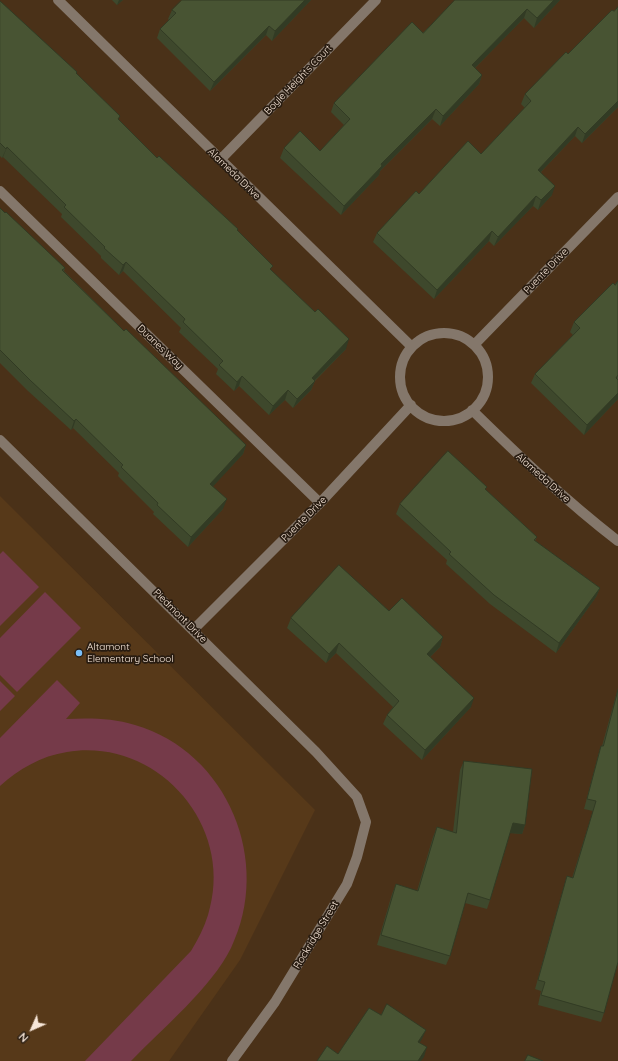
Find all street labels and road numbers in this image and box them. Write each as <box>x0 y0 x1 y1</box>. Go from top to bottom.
street label: Boyle Heights Court <box>262 43 334 117</box>
street label: Alameda Drive <box>205 146 263 202</box>
street label: Puente Drive <box>521 246 571 296</box>
street label: Duanes Way <box>135 322 185 372</box>
street label: Alameda Drive <box>514 451 572 505</box>
street label: Puente Drive <box>279 494 329 544</box>
street label: Piedmont Drive <box>151 587 209 645</box>
street label: Rockridge Street <box>291 899 341 971</box>

